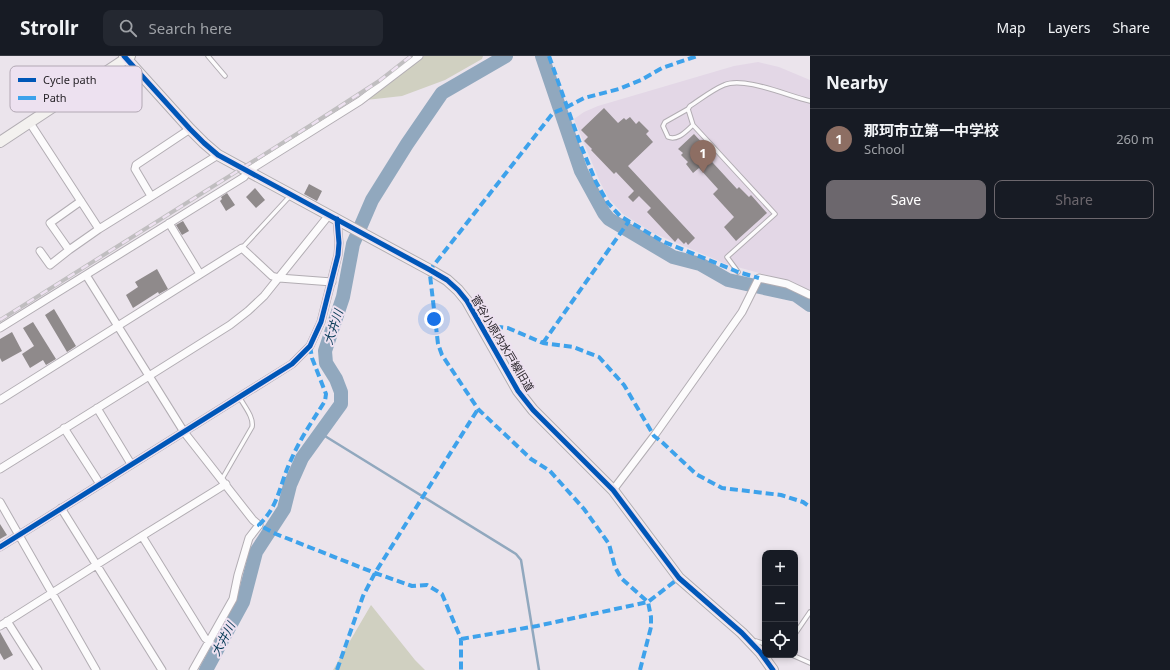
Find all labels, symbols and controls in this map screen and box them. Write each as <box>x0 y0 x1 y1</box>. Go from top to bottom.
search box <box>103 10 383 46</box>
text: Strollr <box>20 15 79 41</box>
icon: search <box>117 17 139 39</box>
text: Search here <box>149 18 232 38</box>
text: Map <box>997 18 1026 37</box>
text: Layers <box>1048 18 1090 37</box>
text: Share <box>1112 18 1150 37</box>
legend <box>10 66 142 112</box>
text: Nearby <box>826 71 888 94</box>
text: Cycle path <box>43 72 96 87</box>
text: Path <box>43 90 67 105</box>
text: 那珂市立第一中学校 <box>864 120 999 140</box>
text: 1 <box>835 130 843 148</box>
text: 260 m <box>1116 130 1154 148</box>
pin: 1 <box>690 140 716 173</box>
text: School <box>864 140 905 158</box>
button: Save <box>826 180 986 219</box>
button: Share <box>994 180 1154 219</box>
street label: 菅谷小原内水戸線旧道 <box>468 292 538 394</box>
water label: 大井川 <box>319 305 347 347</box>
your location <box>424 309 444 329</box>
map controls <box>762 550 798 658</box>
button: + <box>762 550 798 586</box>
button: − <box>762 586 798 622</box>
water label: 大井川 <box>207 617 240 659</box>
button: locate <box>762 622 798 658</box>

